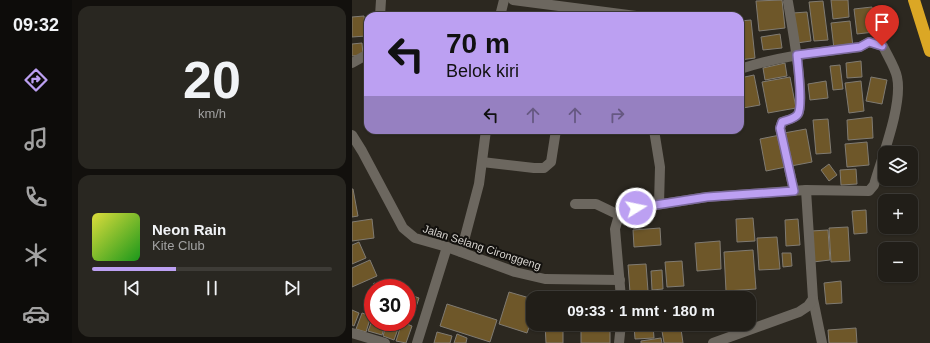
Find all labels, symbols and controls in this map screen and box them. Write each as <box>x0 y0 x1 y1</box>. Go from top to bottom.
pin <box>865 5 899 46</box>
icon: arrive <box>871 11 893 33</box>
text: 09:32 <box>13 15 59 35</box>
icon: left <box>380 28 432 80</box>
text: 70 m <box>446 28 510 59</box>
text: 20 <box>183 51 241 109</box>
text: Belok kiri <box>446 61 519 81</box>
icon: directions <box>22 66 50 94</box>
icon: left <box>480 104 502 126</box>
icon: ahead <box>522 104 544 126</box>
icon: ahead <box>564 104 586 126</box>
icon: right <box>606 104 628 126</box>
text: km/h <box>198 106 226 121</box>
icon: music <box>22 125 50 153</box>
map controls <box>878 146 918 282</box>
button: layers <box>878 146 918 186</box>
icon: phone <box>22 183 50 211</box>
position arrow <box>615 187 657 229</box>
button: + <box>878 194 918 234</box>
text: Neon Rain <box>152 221 226 238</box>
street label: Jalan Selang Cironggeng <box>421 222 543 272</box>
text: Kite Club <box>152 238 205 253</box>
icon: climate <box>22 241 50 269</box>
button: − <box>878 242 918 282</box>
icon: previous <box>121 277 143 299</box>
icon: pause <box>201 277 223 299</box>
icon: next <box>281 277 303 299</box>
speed limit sign: 30 <box>364 279 416 331</box>
icon: car <box>22 300 50 328</box>
text: 09:33 · 1 mnt · 180 m <box>567 302 715 319</box>

